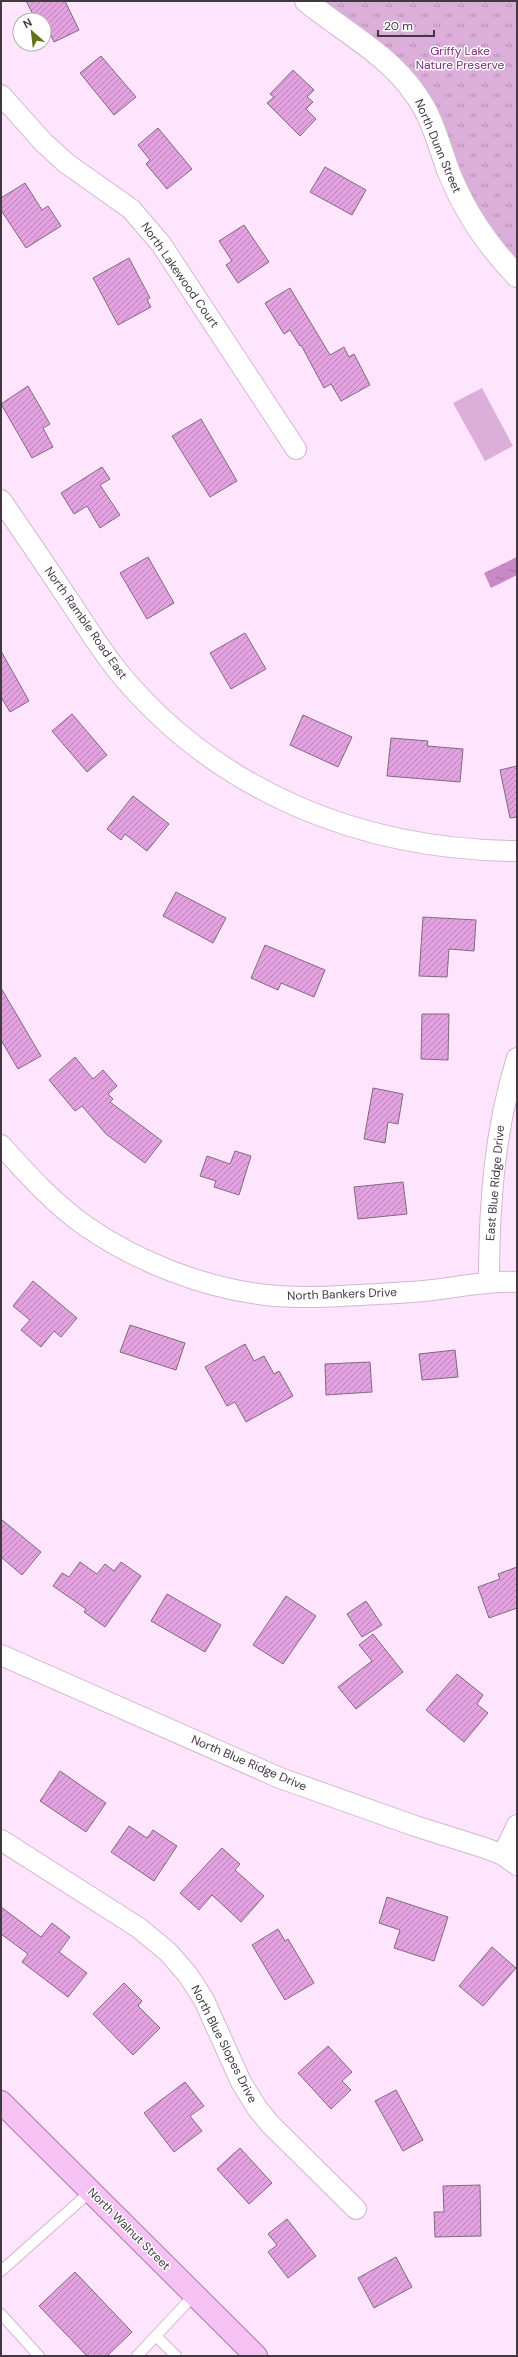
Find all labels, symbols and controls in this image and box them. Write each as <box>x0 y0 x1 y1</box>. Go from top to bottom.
north arrow <box>12 12 52 52</box>
scale bar <box>378 12 434 38</box>
text: N <box>20 15 34 31</box>
text: 20 m <box>384 18 413 34</box>
park label: Griffy Lake Nature Preserve <box>416 43 504 73</box>
street label: North Dunn Street <box>411 96 465 196</box>
street label: North Lakewood Court <box>138 219 223 331</box>
street label: North Ramble Road East <box>41 564 131 683</box>
street label: East Blue Ridge Drive <box>482 1124 508 1242</box>
street label: North Bankers Drive <box>287 1284 397 1304</box>
street label: North Blue Ridge Drive <box>189 1731 309 1795</box>
street label: North Blue Slopes Drive <box>187 1982 261 2106</box>
street label: North Walnut Street <box>84 2184 174 2274</box>

